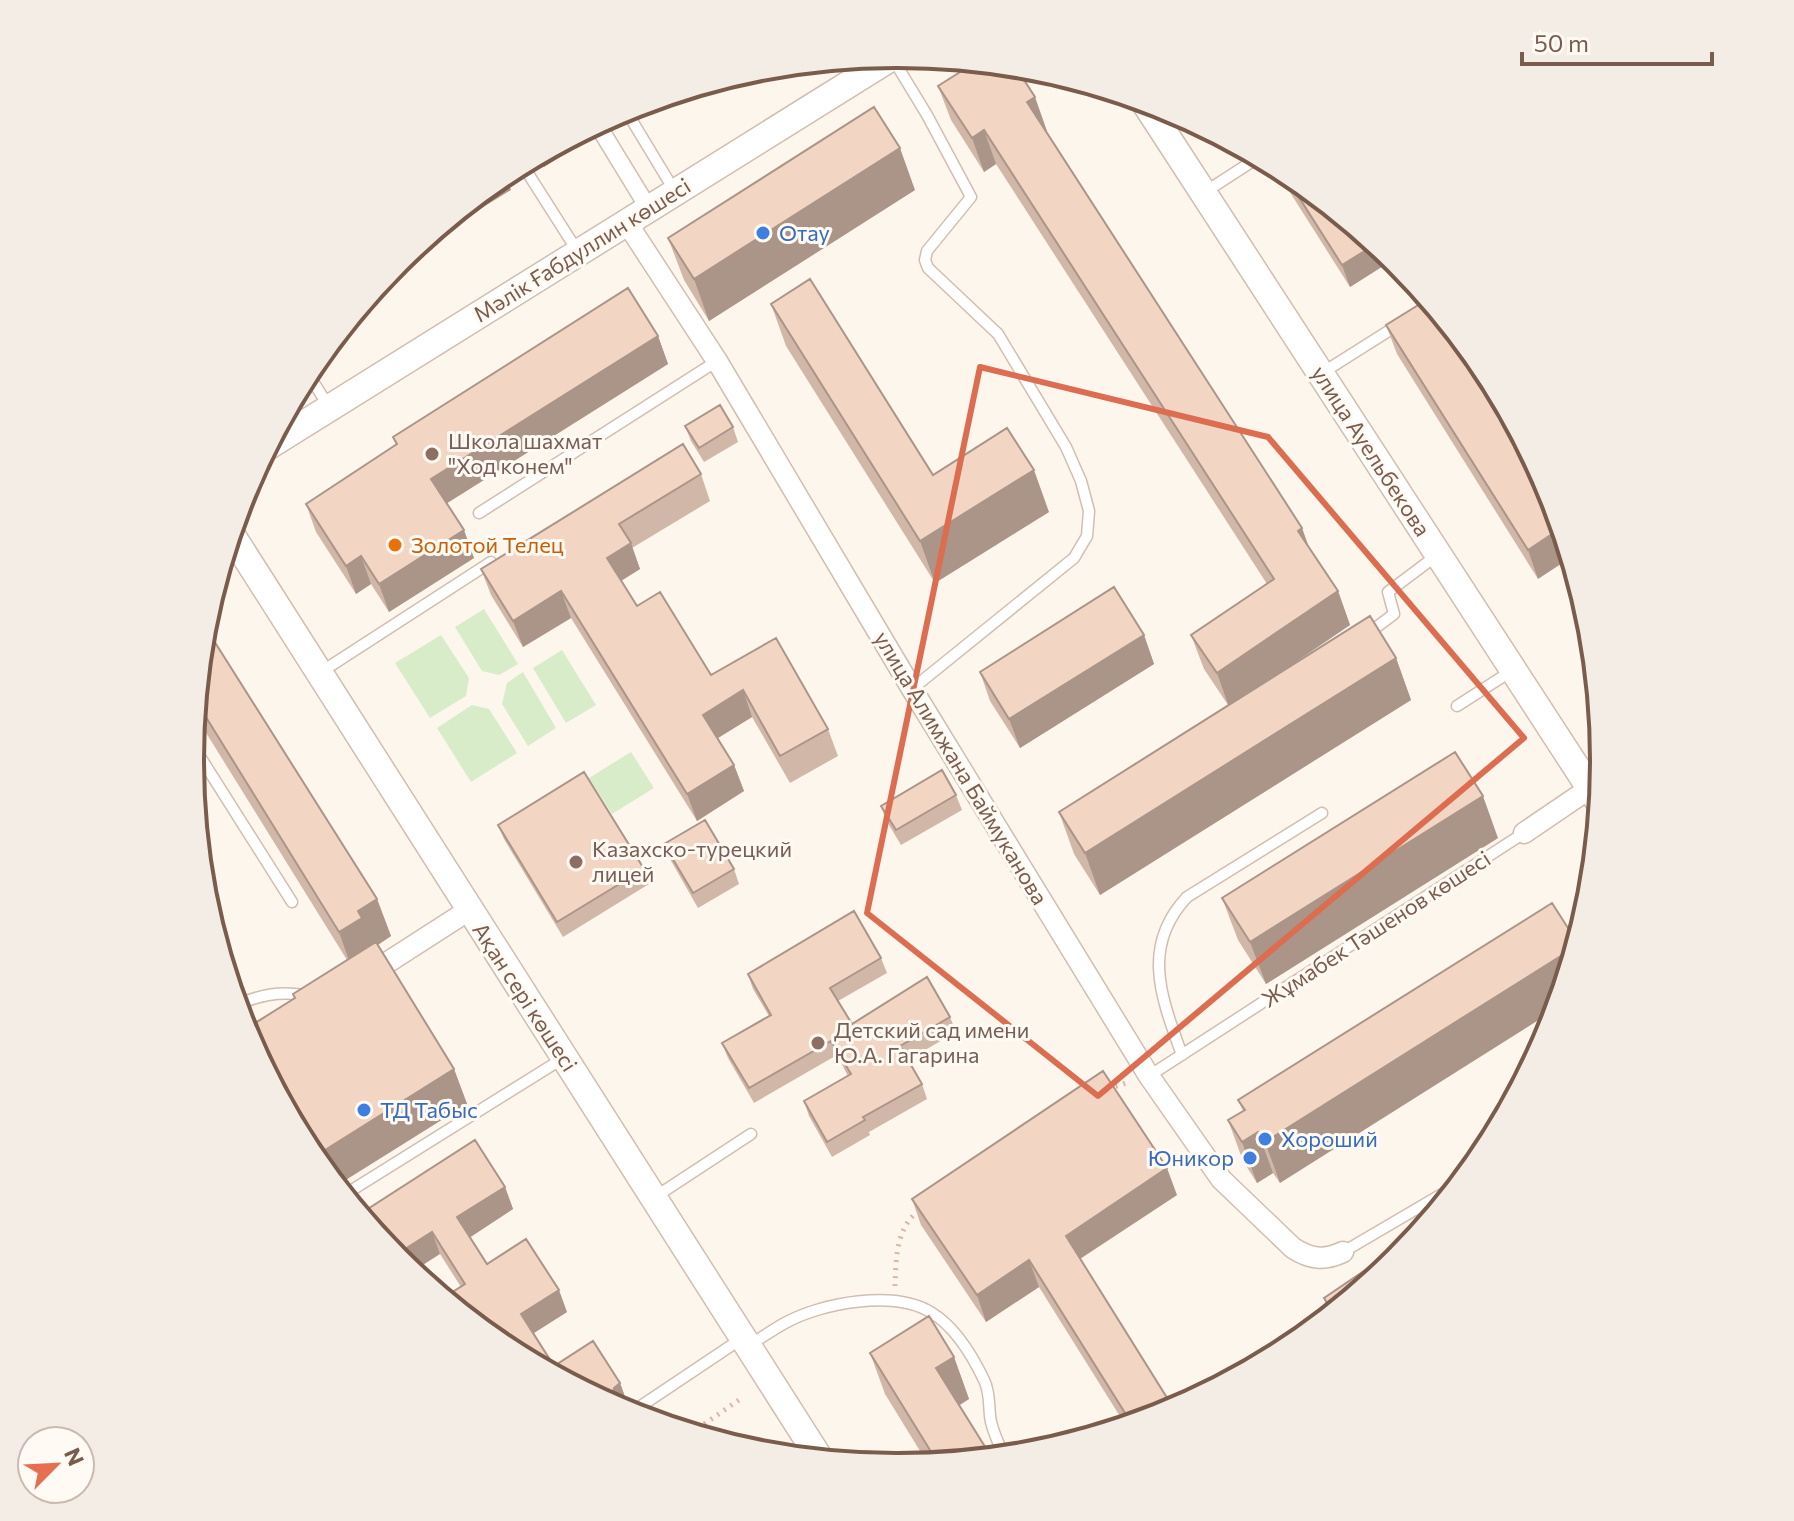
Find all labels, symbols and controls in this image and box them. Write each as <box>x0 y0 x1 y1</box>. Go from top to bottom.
scale bar <box>1522 16 1712 66</box>
text: 50 m <box>1534 28 1589 57</box>
street label: Мәлік Ғабдуллин көшесі <box>468 172 695 328</box>
place label: Отау <box>779 219 830 246</box>
marker: Отау <box>754 224 772 242</box>
street label: улица Ауельбекова <box>1306 360 1437 541</box>
place label: Школа шахмат "Ход конем" <box>448 427 602 479</box>
marker: Школа шахмат "Ход конем" <box>423 445 441 463</box>
place label: Золотой Телец <box>411 531 564 558</box>
marker: Золотой Телец <box>386 536 404 554</box>
street label: улица Алимжана Баймуканова <box>869 626 1054 909</box>
place label: Казахско-турецкий лицей <box>592 835 792 887</box>
street label: Жұмабек Тәшенов көшесі <box>1256 844 1495 1013</box>
marker: Казахско-турецкий лицей <box>567 853 585 871</box>
street label: Ақан сері көшесі <box>467 917 584 1076</box>
place label: Детский сад имени Ю.А. Гагарина <box>834 1016 1030 1068</box>
marker: Детский сад имени Ю.А. Гагарина <box>809 1034 827 1052</box>
place label: ТД Табыс <box>380 1096 478 1123</box>
marker: ТД Табыс <box>355 1101 373 1119</box>
place label: Хороший <box>1281 1125 1378 1152</box>
marker: Хороший <box>1256 1130 1274 1148</box>
place label: Юникор <box>1148 1144 1234 1171</box>
marker: Юникор <box>1241 1149 1259 1167</box>
north arrow <box>16 1425 96 1505</box>
text: N <box>59 1444 90 1470</box>

